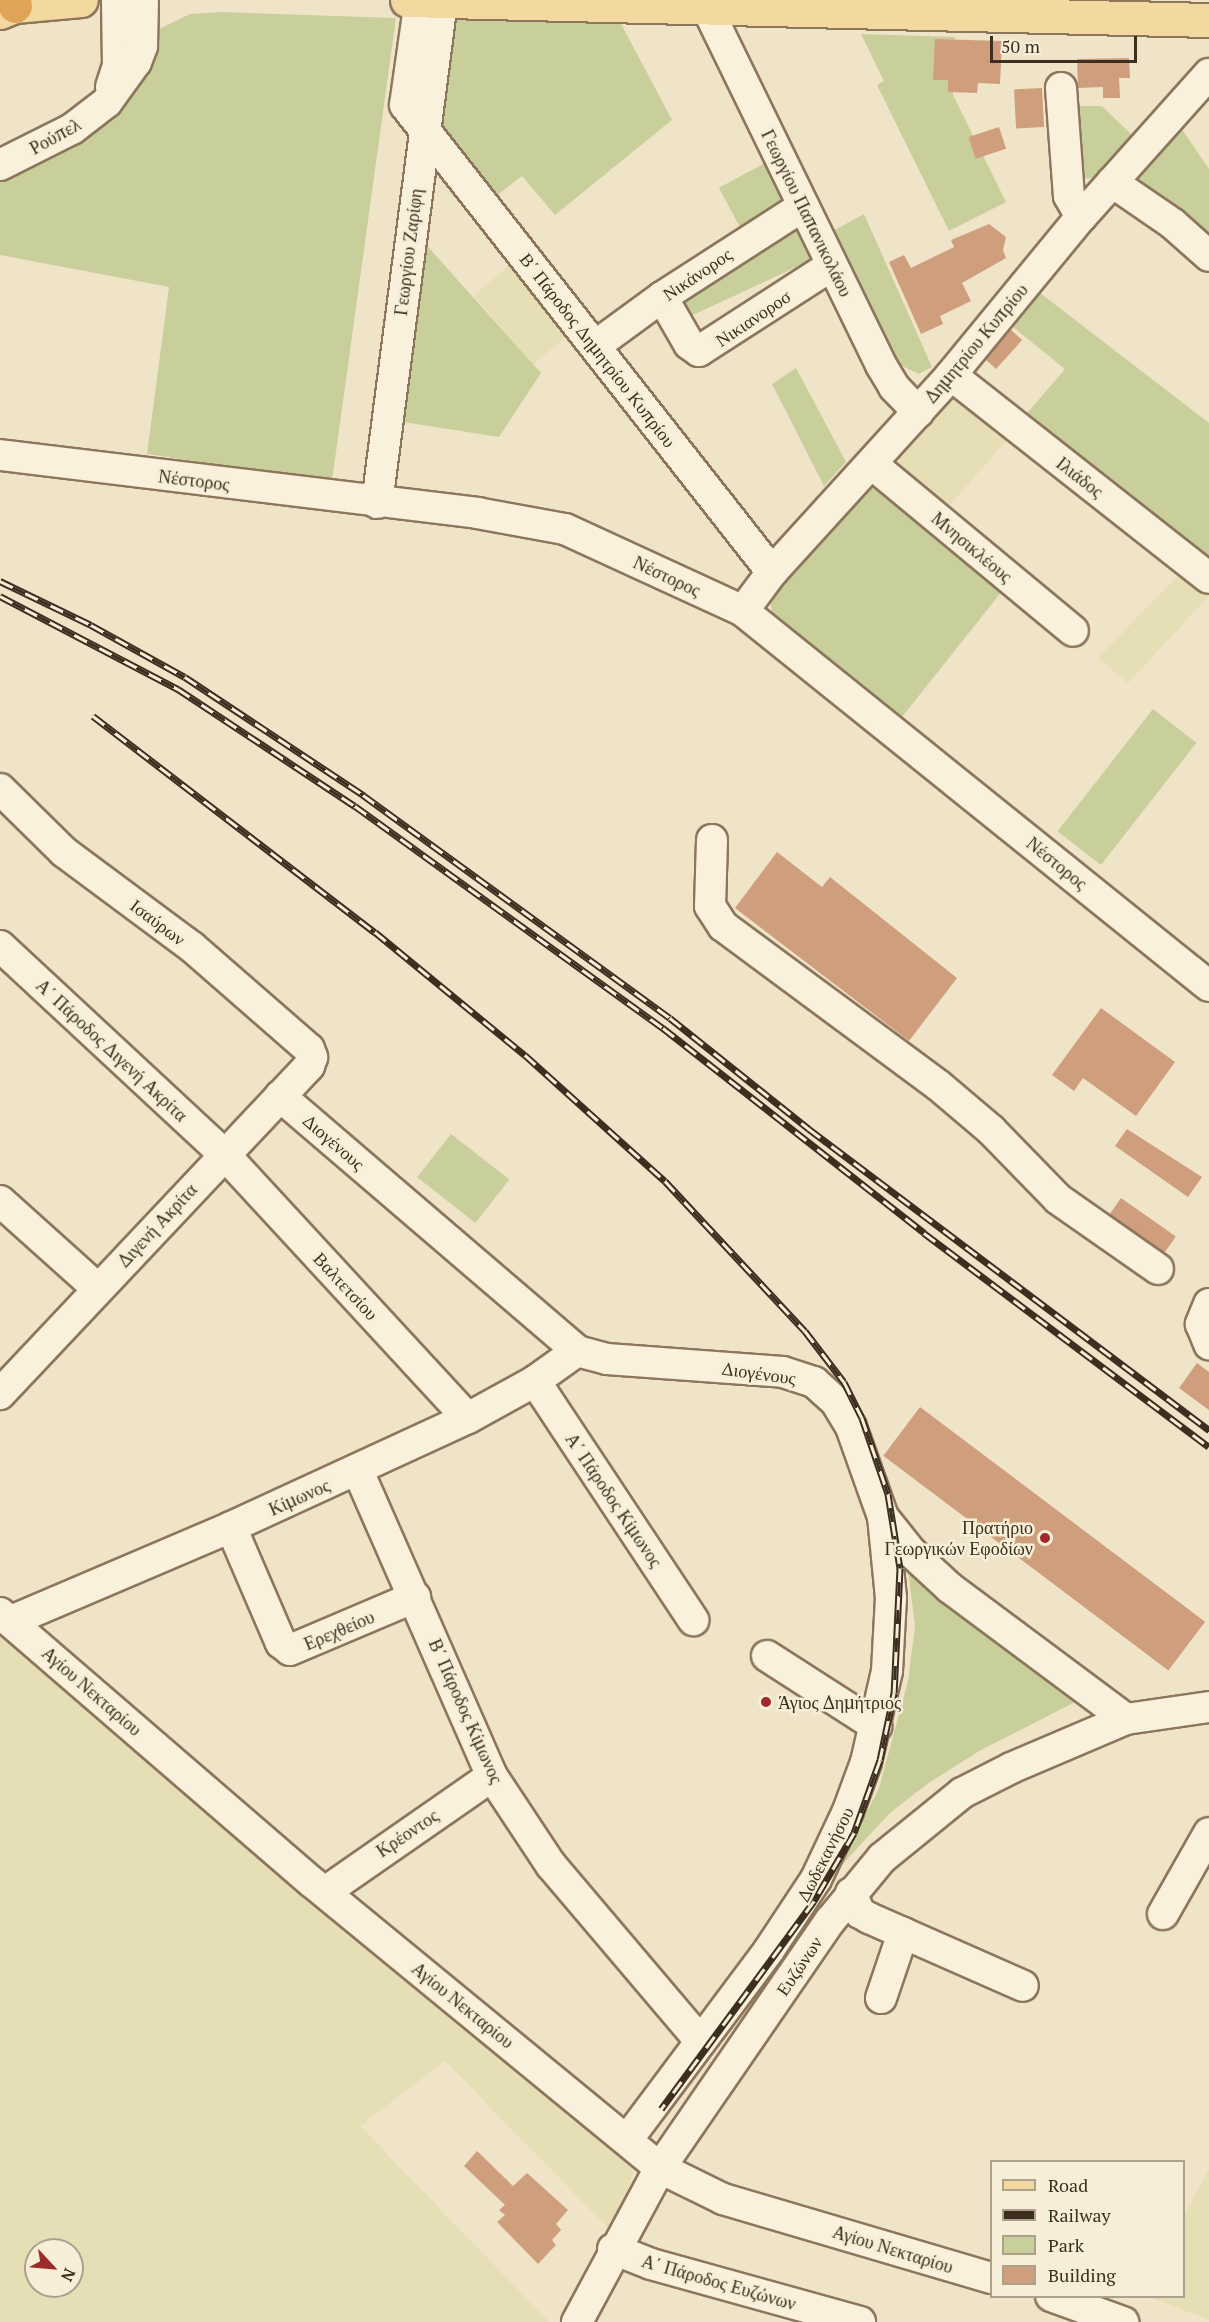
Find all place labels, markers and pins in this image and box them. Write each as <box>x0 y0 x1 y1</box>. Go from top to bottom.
place label: Πρατήριο Γεωργικών Εφοδίων <box>884 1517 1033 1559</box>
marker: Πρατήριο Γεωργικών Εφοδίων <box>1038 1531 1052 1545</box>
place label: Άγιος Δημήτριος <box>778 1691 901 1713</box>
marker: Άγιος Δημήτριος <box>759 1695 773 1709</box>

